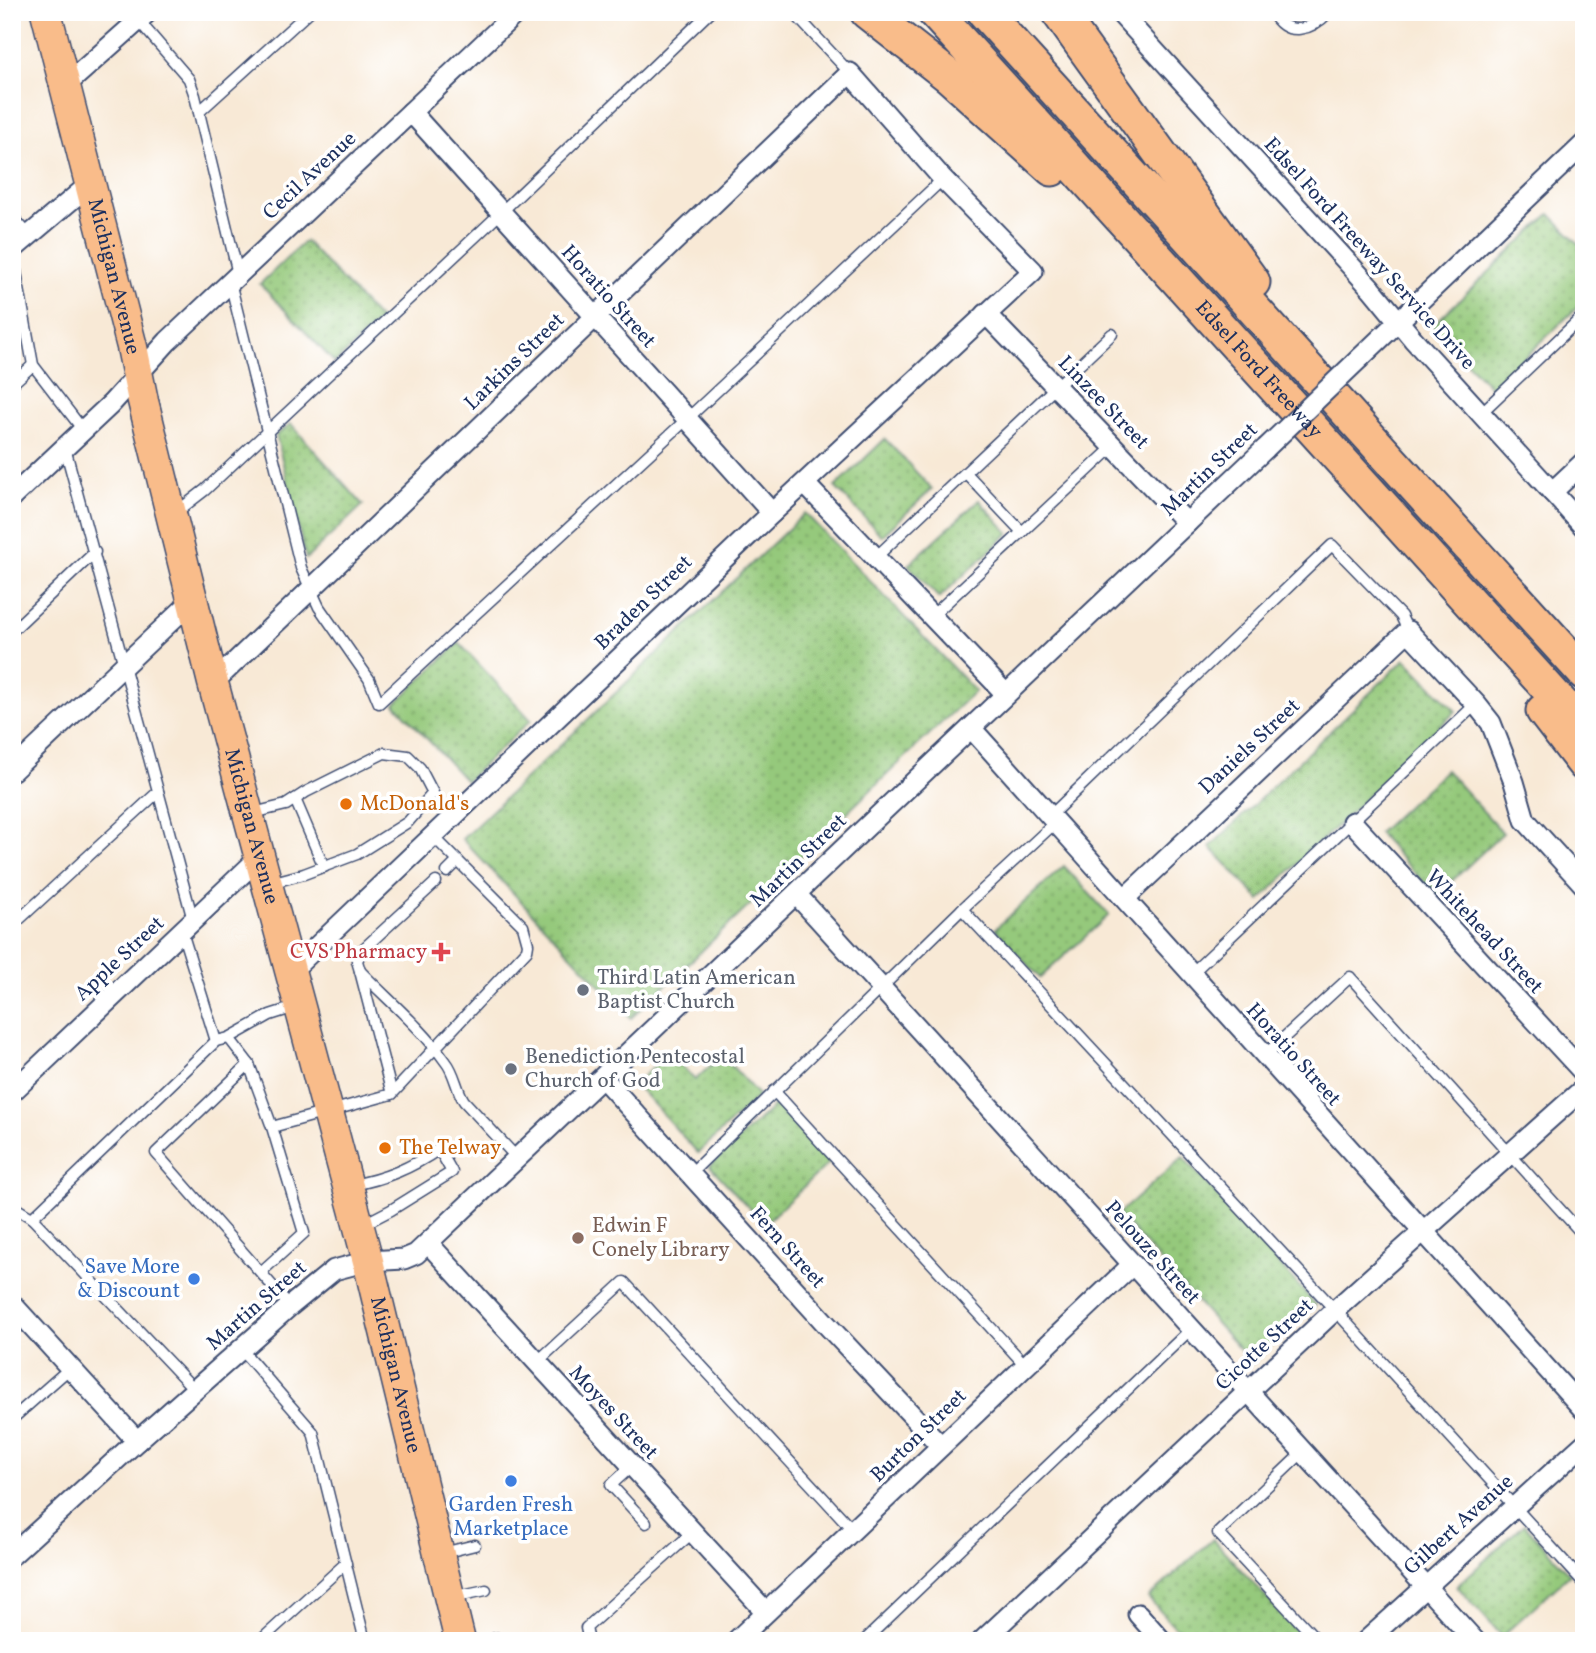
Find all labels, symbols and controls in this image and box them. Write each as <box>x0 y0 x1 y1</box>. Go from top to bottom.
street label: Cecil Avenue <box>257 125 363 227</box>
street label: Edsel Ford Freeway Service Drive <box>1258 132 1480 376</box>
street label: Michigan Avenue <box>80 195 148 357</box>
street label: Horatio Street <box>554 239 662 355</box>
street label: Edsel Ford Freeway <box>1190 296 1328 444</box>
street label: Larkins Street <box>458 307 572 417</box>
street label: Linzee Street <box>1051 350 1155 456</box>
street label: Martin Street <box>1155 416 1265 524</box>
street label: Braden Street <box>589 549 699 657</box>
street label: Daniels Street <box>1193 692 1307 802</box>
street label: Michigan Avenue <box>217 745 286 908</box>
place label: McDonald's <box>360 790 469 819</box>
marker: McDonald's <box>338 796 354 812</box>
street label: Martin Street <box>744 807 854 915</box>
street label: Whitehead Street <box>1419 863 1549 1001</box>
street label: Apple Street <box>69 910 171 1008</box>
place label: CVS Pharmacy <box>290 938 428 967</box>
marker: CVS Pharmacy <box>433 944 449 960</box>
place label: Third Latin American Baptist Church <box>597 964 796 1017</box>
marker: Third Latin American Baptist Church <box>575 982 591 998</box>
street label: Horatio Street <box>1239 997 1347 1113</box>
place label: Benediction Pentecostal Church of God <box>525 1043 745 1096</box>
marker: Benediction Pentecostal Church of God <box>503 1061 519 1077</box>
place label: The Telway <box>399 1134 502 1163</box>
marker: The Telway <box>377 1140 393 1156</box>
street label: Pelouze Street <box>1097 1195 1207 1311</box>
street label: Fern Street <box>742 1201 832 1295</box>
place label: Edwin F Conely Library <box>592 1212 730 1265</box>
marker: Edwin F Conely Library <box>570 1230 586 1246</box>
place label: Save More & Discount <box>77 1253 180 1306</box>
street label: Martin Street <box>201 1254 313 1358</box>
marker: Save More & Discount <box>186 1271 202 1287</box>
street label: Cicotte Street <box>1210 1292 1320 1398</box>
street label: Michigan Avenue <box>363 1293 429 1456</box>
street label: Moyes Street <box>562 1359 664 1467</box>
street label: Burton Street <box>864 1383 974 1489</box>
street label: Gilbert Avenue <box>1398 1468 1520 1582</box>
marker: Garden Fresh Marketplace <box>503 1473 519 1489</box>
place label: Garden Fresh Marketplace <box>449 1491 573 1544</box>

